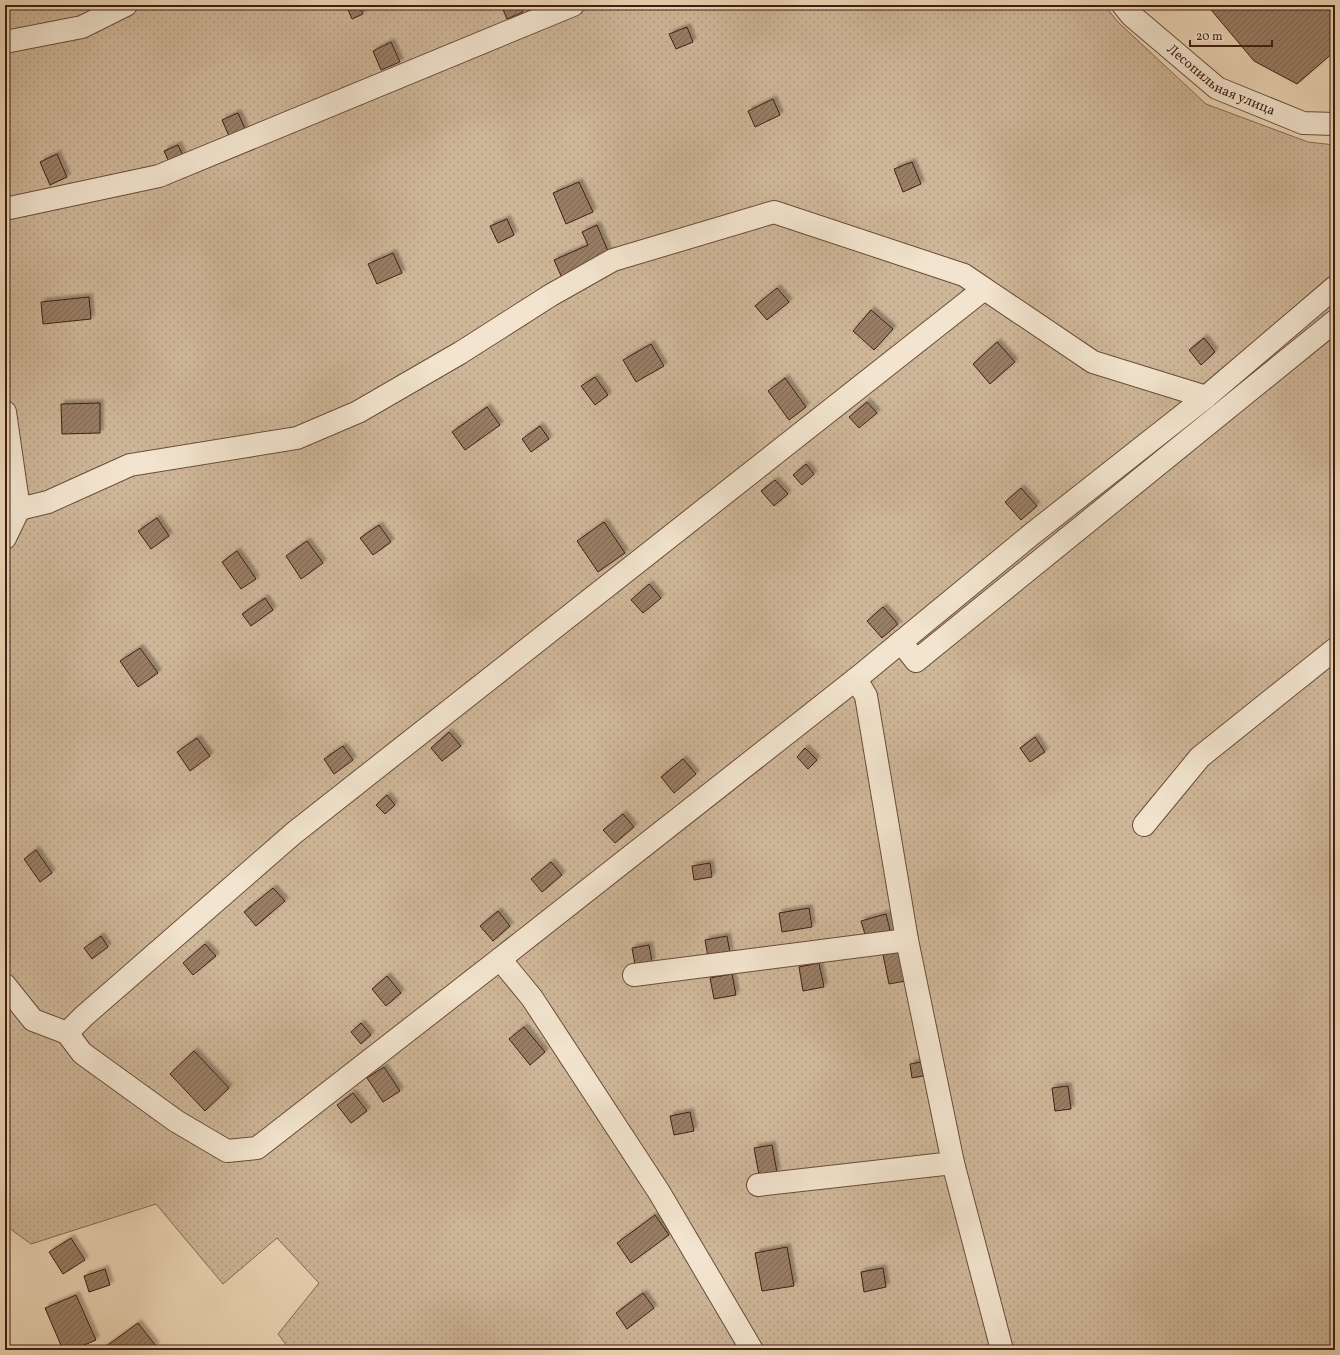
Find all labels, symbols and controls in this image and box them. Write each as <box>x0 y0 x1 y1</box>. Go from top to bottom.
scale bar <box>1190 22 1272 48</box>
text: 20 m <box>1196 29 1223 45</box>
street label: Лесопильная улица <box>1163 40 1278 120</box>

